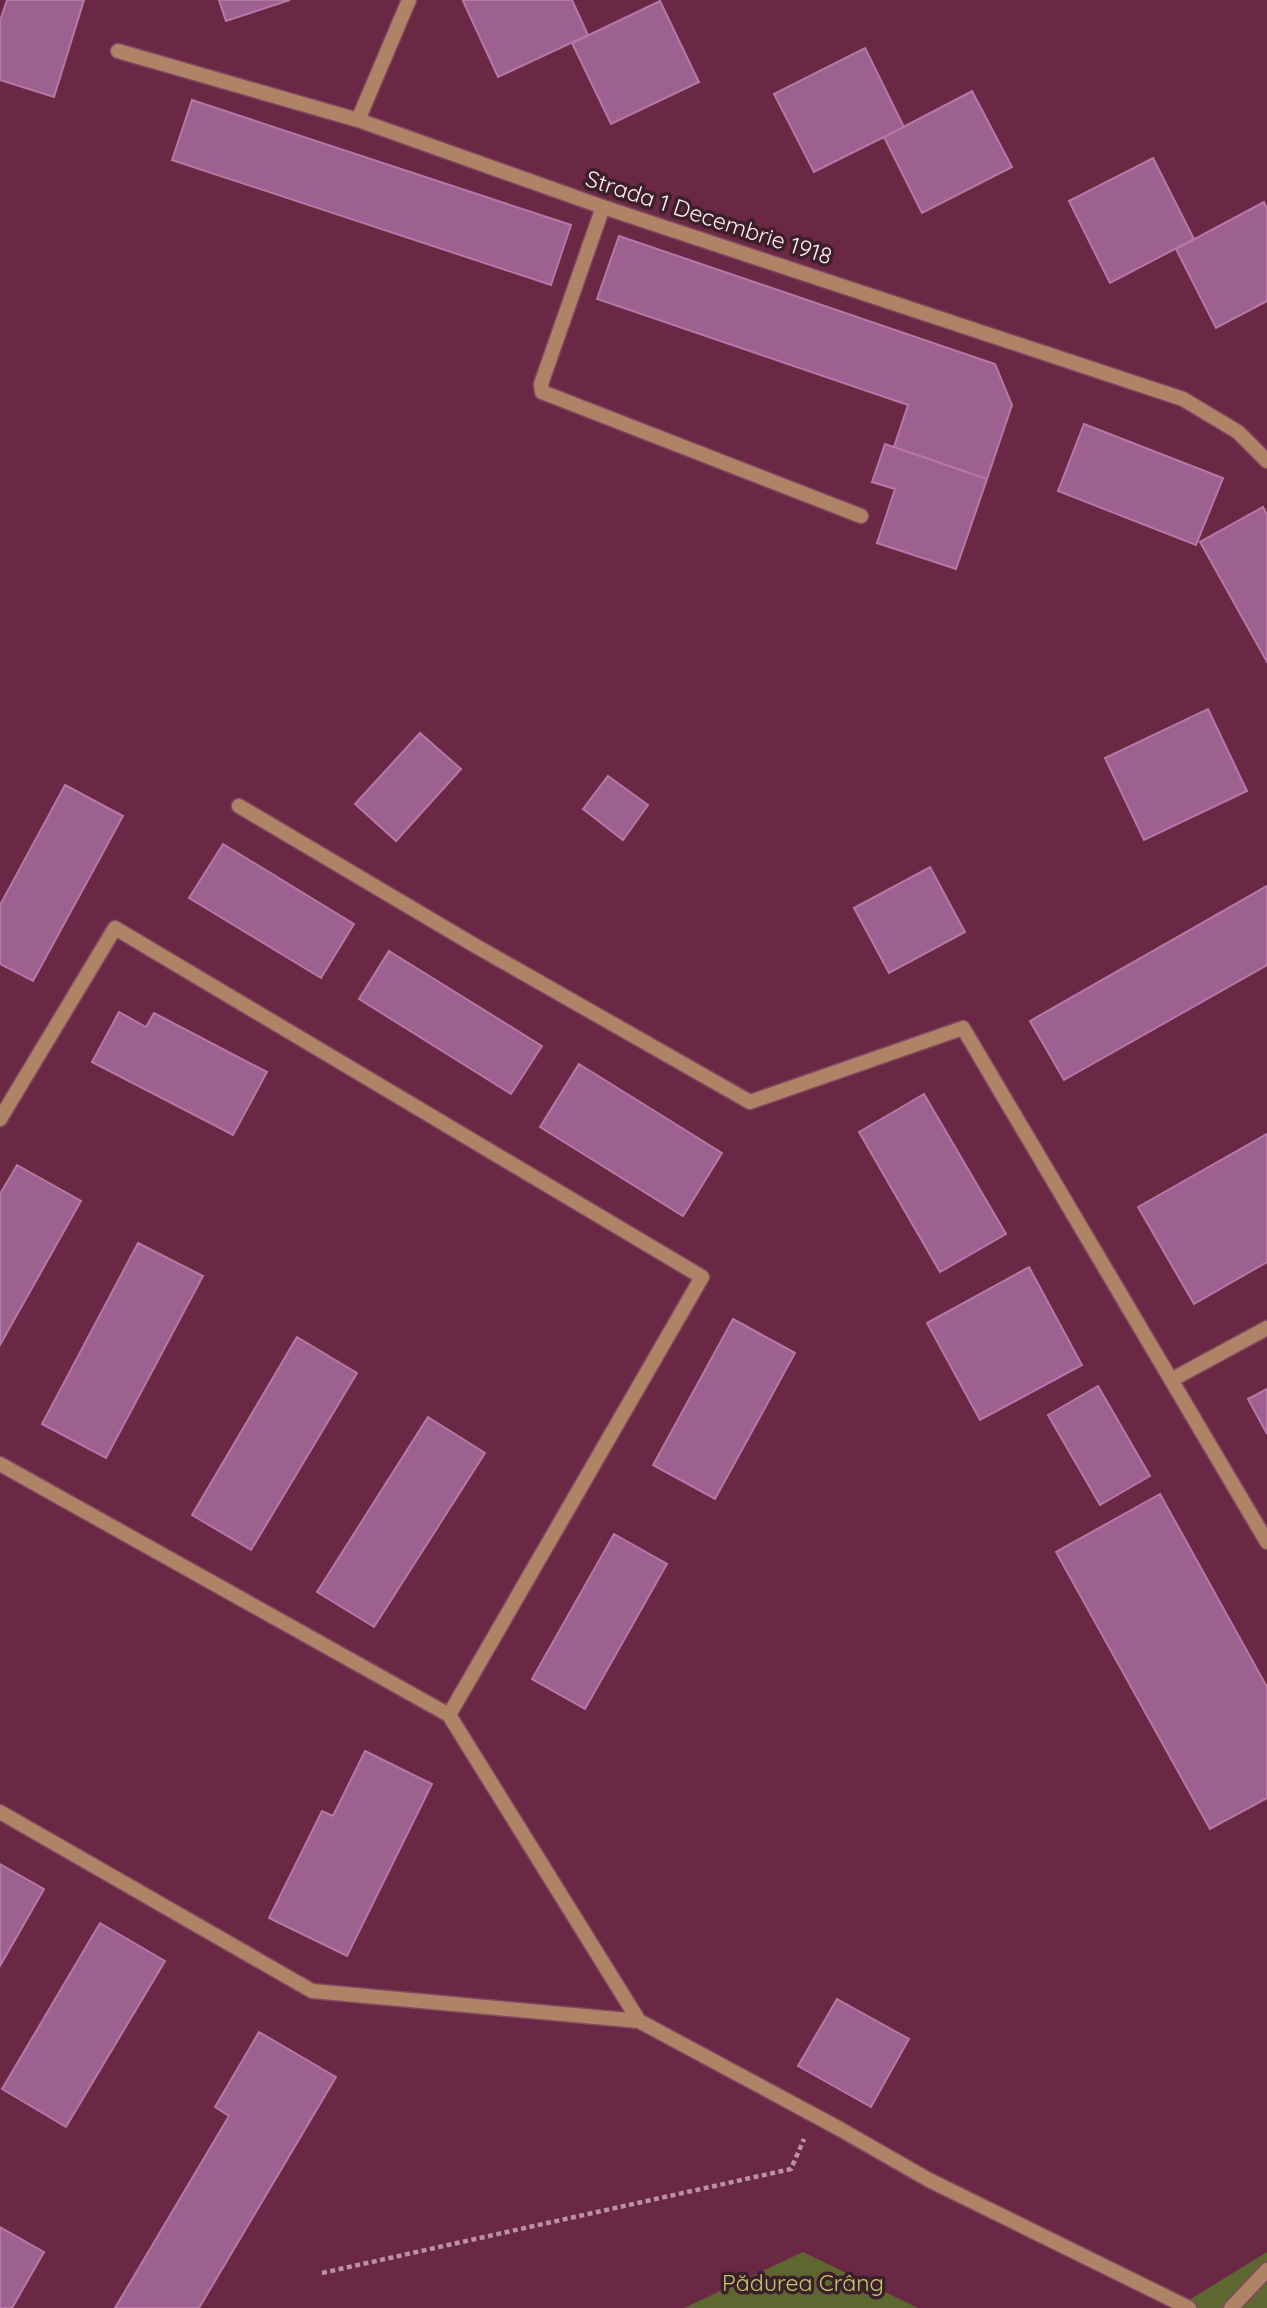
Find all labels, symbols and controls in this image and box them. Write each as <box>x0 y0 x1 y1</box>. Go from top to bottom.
street label: Strada 1 Decembrie 1918 <box>582 163 836 271</box>
park label: Pădurea Crâng <box>722 2268 884 2297</box>

